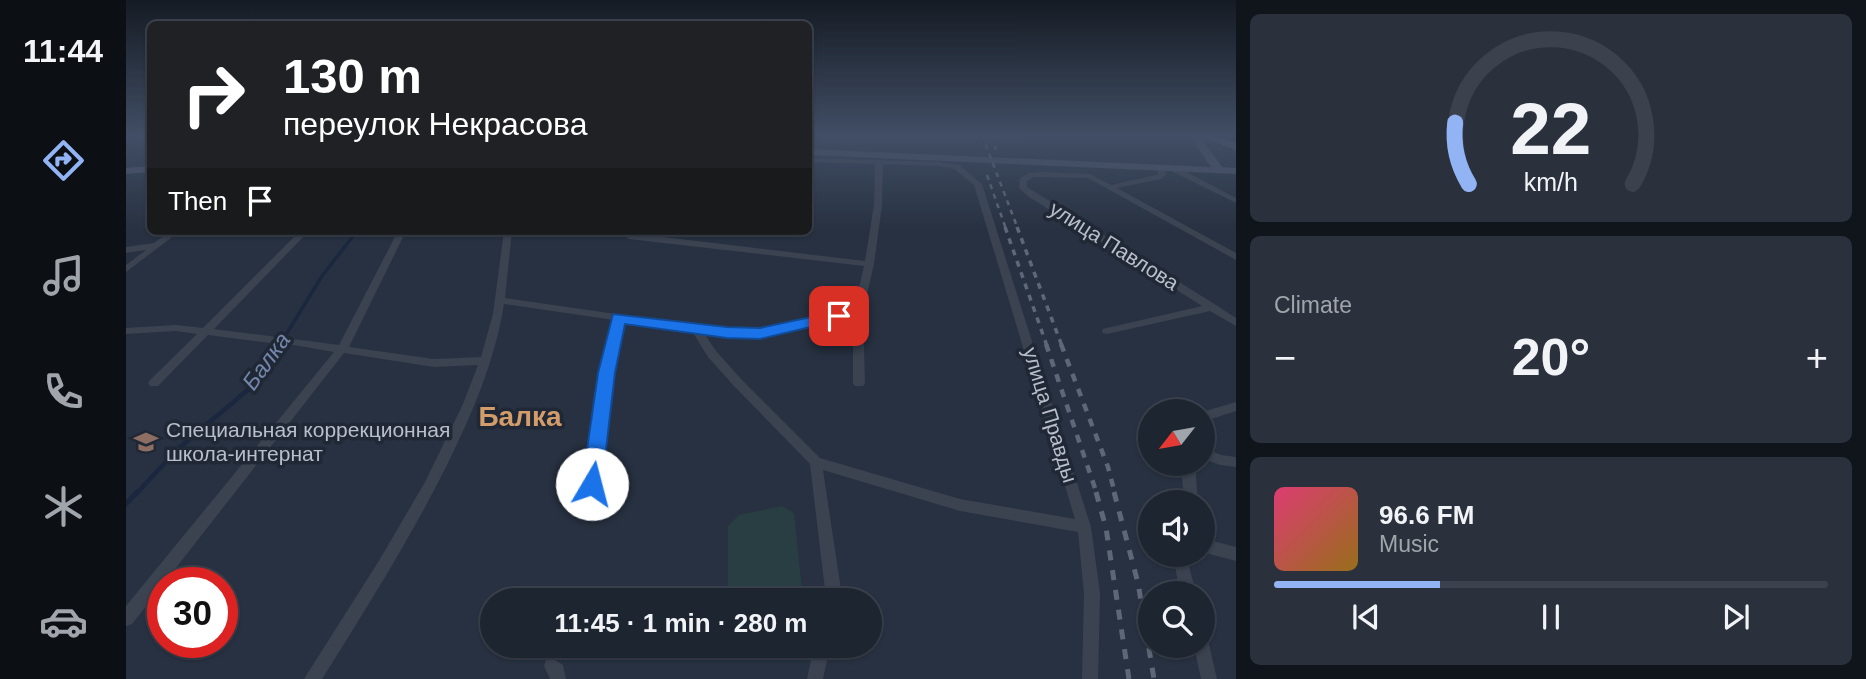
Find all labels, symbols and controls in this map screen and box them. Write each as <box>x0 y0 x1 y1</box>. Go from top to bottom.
text: 11:44 <box>23 33 103 69</box>
icon: right <box>168 49 259 140</box>
text: 130 m <box>283 49 422 103</box>
text: 22 <box>1511 88 1591 169</box>
text: переулок Некрасова <box>283 106 587 142</box>
icon: directions <box>39 136 88 185</box>
text: km/h <box>1524 168 1578 196</box>
icon: arrive <box>241 182 279 220</box>
text: Then <box>168 186 227 216</box>
street label: улица Павлова <box>1046 197 1183 295</box>
icon: music <box>39 251 88 300</box>
pin <box>809 286 869 346</box>
text: Climate <box>1274 292 1352 318</box>
icon: arrive <box>820 297 858 335</box>
water label: Балка <box>237 327 295 395</box>
text: 20° <box>1512 328 1590 386</box>
text: − <box>1274 337 1296 379</box>
text: + <box>1806 337 1828 379</box>
street label: улица Правды <box>1019 344 1082 485</box>
icon: phone <box>39 367 88 416</box>
north arrow <box>1138 399 1214 476</box>
map controls <box>1138 399 1215 658</box>
district label: Балка <box>478 401 562 432</box>
place label: Специальная коррекционная школа-интернат <box>166 418 450 465</box>
school or university icon: Специальная коррекционная школа-интернат <box>132 428 160 456</box>
position arrow <box>555 447 629 521</box>
icon: climate <box>39 482 88 531</box>
button: sound <box>1138 490 1215 567</box>
text: 96.6 FM <box>1379 500 1474 530</box>
text: Music <box>1379 531 1439 557</box>
speed limit sign: 30 <box>147 567 238 658</box>
button: search <box>1138 581 1215 658</box>
icon: car <box>39 597 88 646</box>
icon: previous <box>1347 598 1385 636</box>
icon: pause <box>1532 598 1570 636</box>
icon: next <box>1717 598 1755 636</box>
text: 11:45 · 1 min · 280 m <box>555 608 807 638</box>

